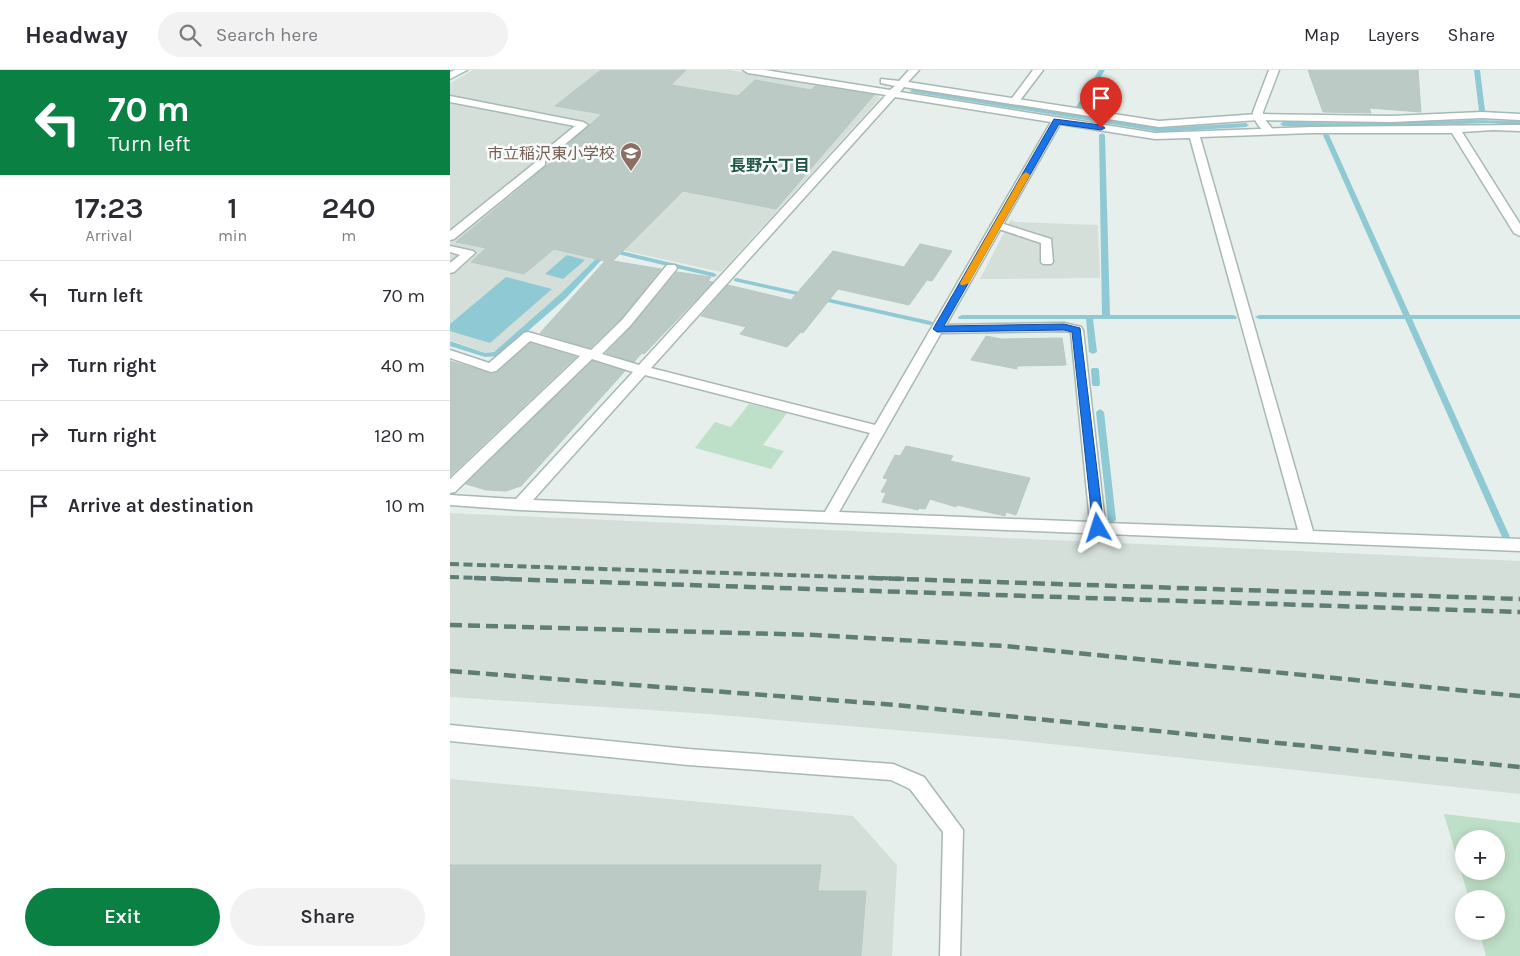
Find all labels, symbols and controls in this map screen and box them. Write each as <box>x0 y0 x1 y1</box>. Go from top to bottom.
search box <box>158 12 508 57</box>
text: Headway <box>25 21 128 49</box>
icon: search <box>176 21 204 49</box>
text: Search here <box>216 24 318 46</box>
text: Map <box>1304 24 1340 46</box>
text: Layers <box>1368 24 1420 46</box>
text: Share <box>1448 24 1495 46</box>
pin <box>1080 77 1122 128</box>
icon: arrive <box>1087 84 1115 112</box>
text: 70 m <box>108 89 190 130</box>
icon: left <box>25 90 90 155</box>
text: Turn left <box>108 131 191 157</box>
school or university icon: 市立稲沢東小学校 <box>619 141 643 172</box>
place label: 市立稲沢東小学校 <box>487 144 615 163</box>
district label: 長野六丁目 <box>730 156 810 175</box>
text: 17:23 <box>74 190 144 226</box>
text: 1 <box>227 190 238 226</box>
text: 240 <box>322 190 376 226</box>
text: Arrival <box>86 226 132 245</box>
text: min <box>218 226 247 245</box>
text: m <box>341 226 356 245</box>
icon: left <box>25 282 53 310</box>
text: Turn left <box>68 285 143 307</box>
text: 70 m <box>383 285 425 307</box>
icon: right <box>25 352 53 380</box>
text: Turn right <box>68 355 157 377</box>
text: 40 m <box>381 355 425 377</box>
icon: right <box>25 422 53 450</box>
text: Turn right <box>68 425 157 447</box>
text: 120 m <box>374 425 425 447</box>
icon: arrive <box>25 492 53 520</box>
text: Arrive at destination <box>68 495 254 517</box>
text: 10 m <box>385 495 425 517</box>
position arrow <box>1071 501 1123 553</box>
map controls <box>1455 830 1505 940</box>
button: + <box>1455 830 1505 880</box>
button: Exit <box>25 888 220 946</box>
button: Share <box>230 888 425 946</box>
button: − <box>1455 890 1505 940</box>

